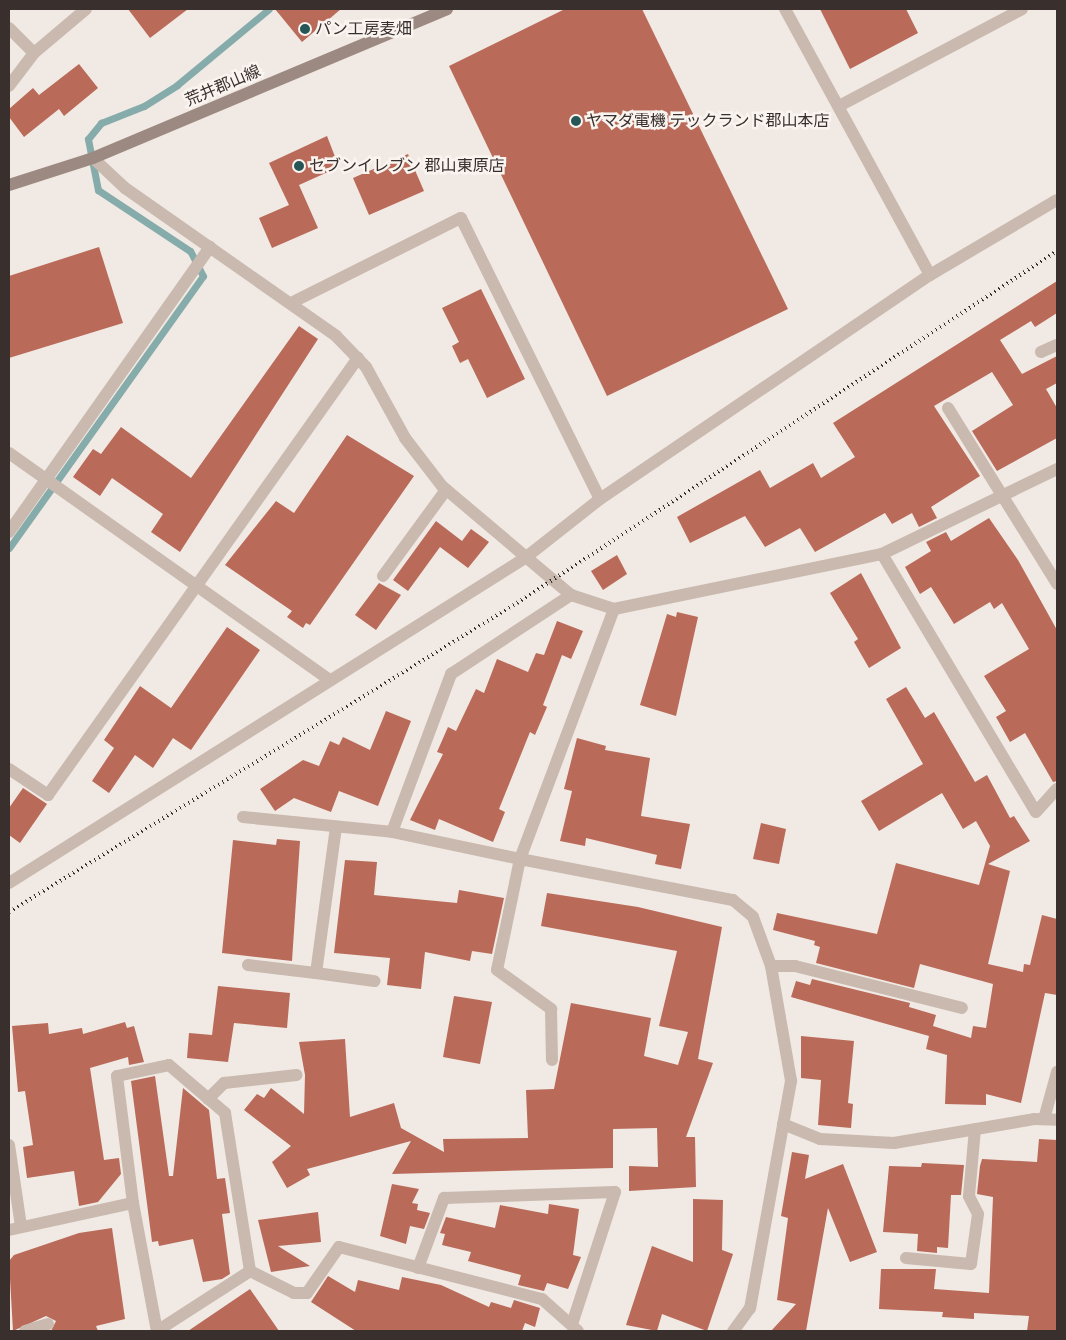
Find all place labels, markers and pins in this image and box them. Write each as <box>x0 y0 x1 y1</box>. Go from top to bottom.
place label: パン工房麦畑 <box>315 19 411 39</box>
marker: パン工房麦畑 <box>299 23 311 35</box>
place label: ヤマダ電機 テックランド郡山本店 <box>586 111 830 131</box>
marker: ヤマダ電機 テックランド郡山本店 <box>570 115 582 127</box>
place label: セブンイレブン 郡山東原店 <box>309 156 505 176</box>
marker: セブンイレブン 郡山東原店 <box>293 160 305 172</box>

